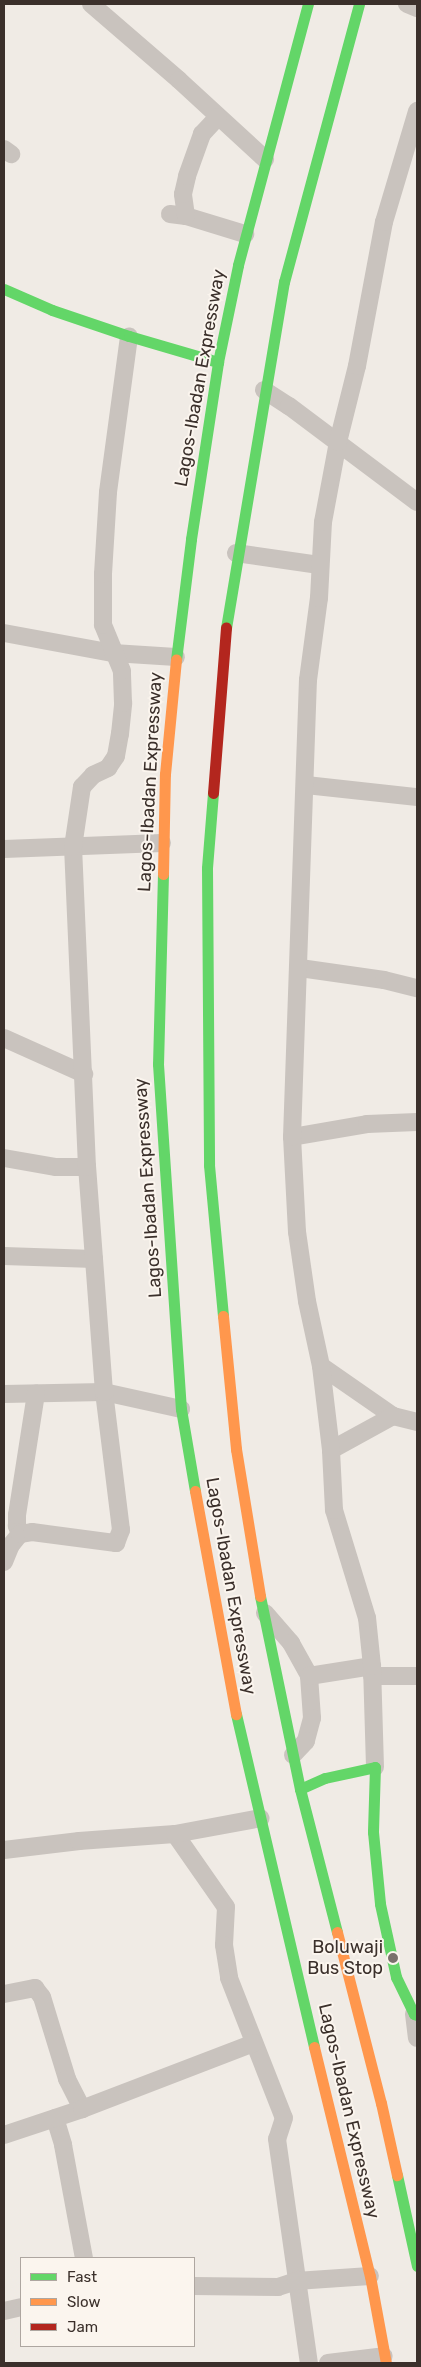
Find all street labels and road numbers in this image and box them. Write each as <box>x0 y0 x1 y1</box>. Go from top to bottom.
street label: Lagos-Ibadan Expressway <box>170 268 230 488</box>
street label: Lagos-Ibadan Expressway <box>133 671 167 893</box>
street label: Lagos-Ibadan Expressway <box>130 1077 166 1299</box>
street label: Lagos-Ibadan Expressway <box>201 1476 261 1696</box>
street label: Lagos-Ibadan Expressway <box>314 2001 384 2221</box>

